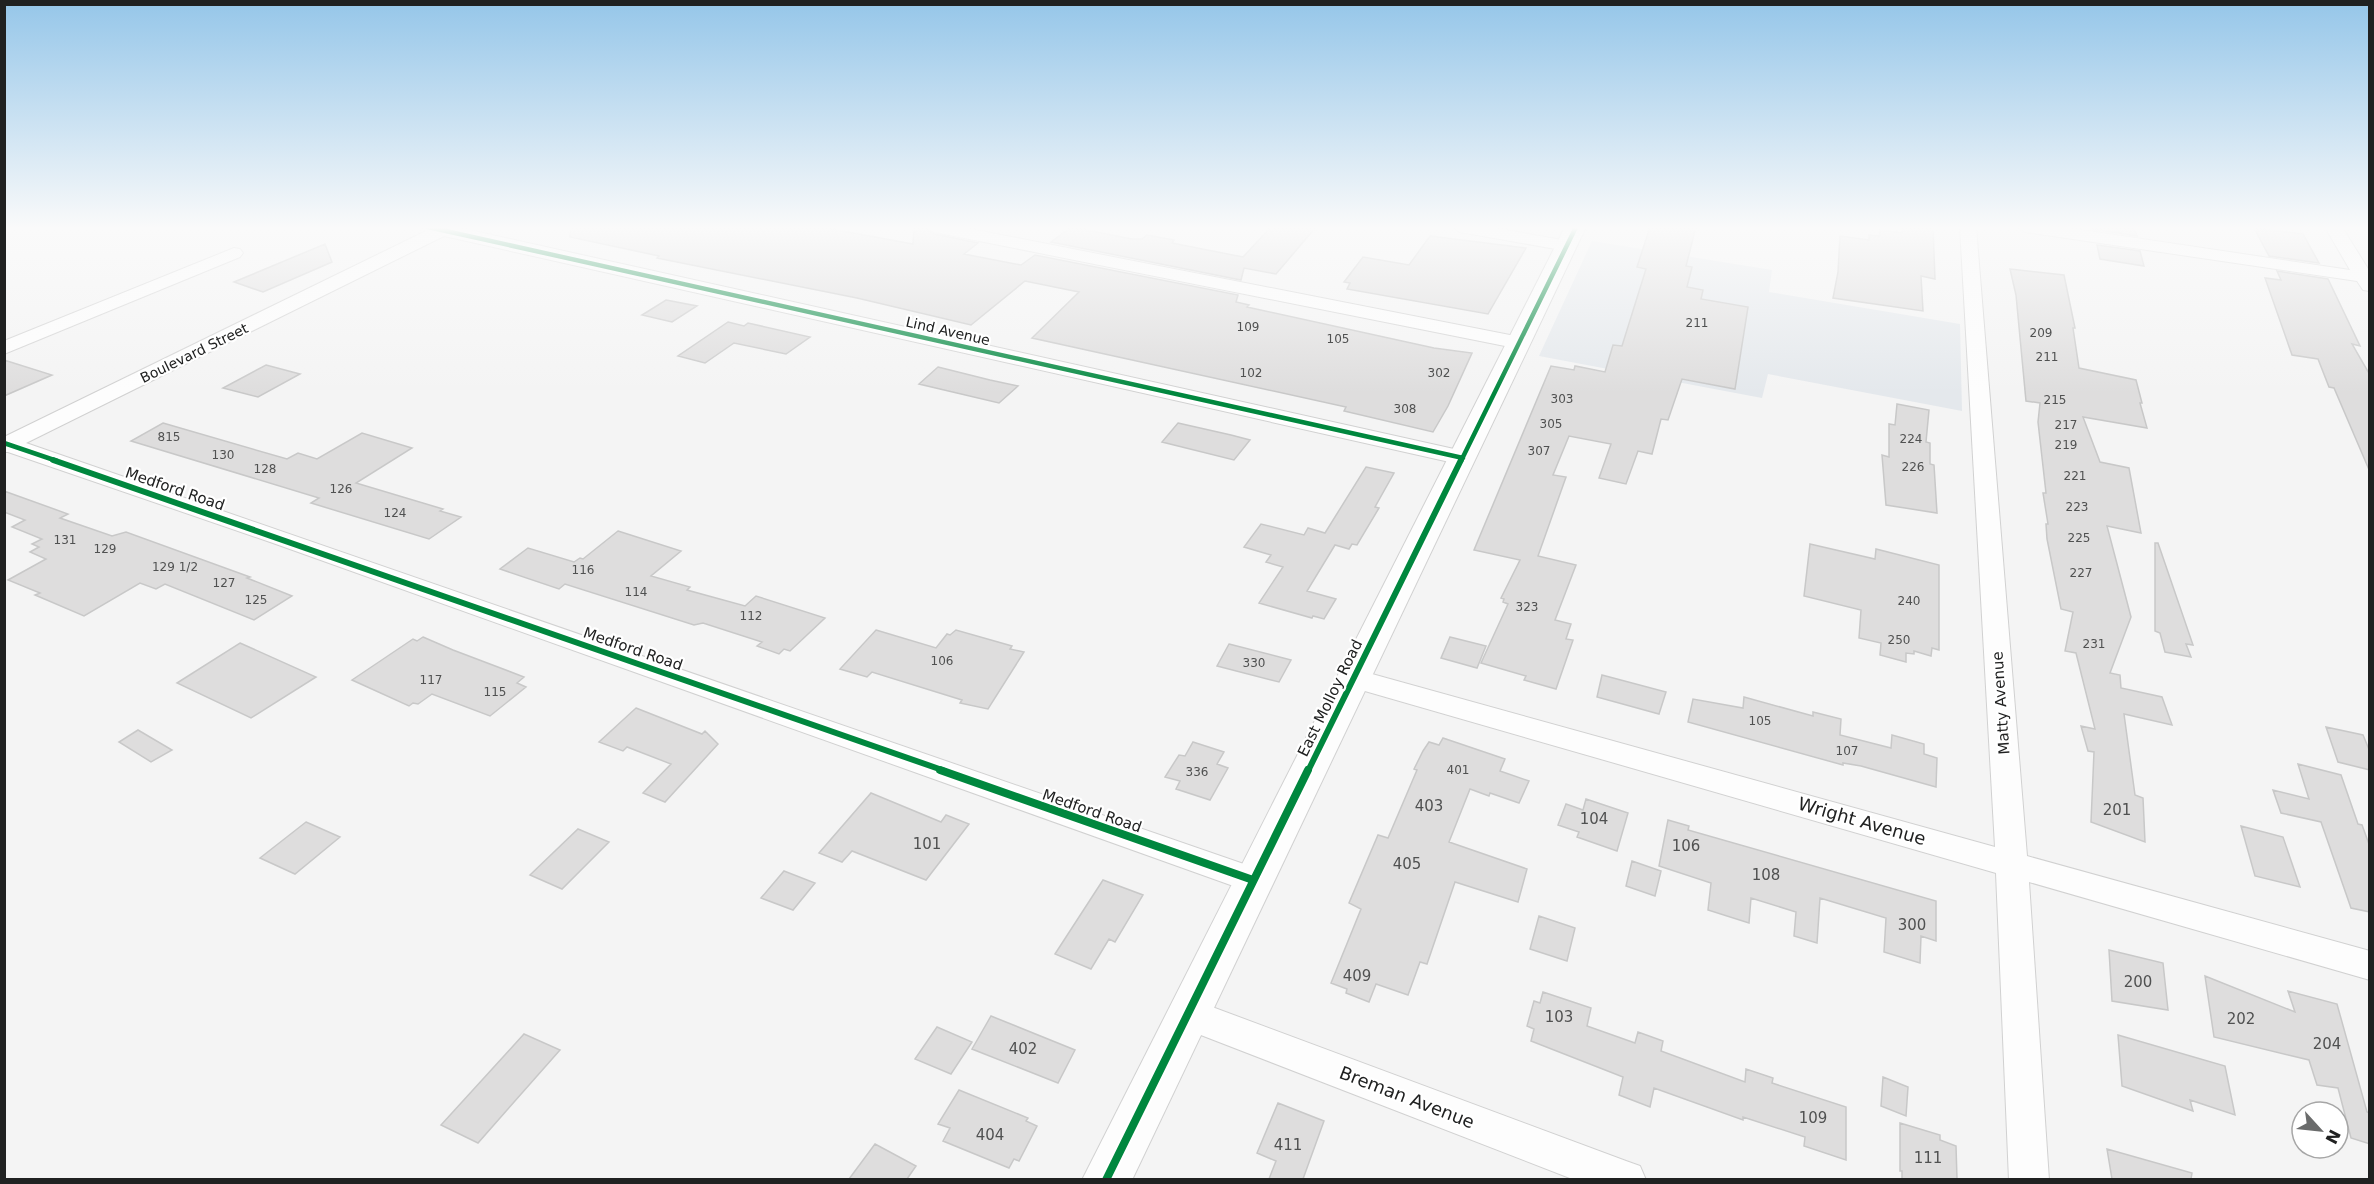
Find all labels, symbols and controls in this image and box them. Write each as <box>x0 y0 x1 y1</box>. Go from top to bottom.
street label: Lind Avenue <box>904 314 992 348</box>
house number: 211 <box>1686 316 1708 330</box>
street label: Boulevard Street <box>138 320 251 386</box>
house number: 109 <box>1237 320 1259 334</box>
house number: 209 <box>2030 326 2052 340</box>
house number: 105 <box>1327 332 1349 346</box>
house number: 211 <box>2036 350 2058 364</box>
house number: 102 <box>1240 366 1262 380</box>
house number: 302 <box>1428 366 1450 380</box>
house number: 303 <box>1551 392 1573 406</box>
house number: 215 <box>2044 393 2066 407</box>
house number: 308 <box>1394 402 1416 416</box>
house number: 305 <box>1540 417 1562 431</box>
house number: 217 <box>2055 418 2077 432</box>
house number: 815 <box>158 430 180 444</box>
house number: 224 <box>1900 432 1922 446</box>
house number: 219 <box>2055 438 2077 452</box>
house number: 307 <box>1528 444 1550 458</box>
house number: 130 <box>212 448 234 462</box>
house number: 226 <box>1902 460 1924 474</box>
house number: 128 <box>254 462 276 476</box>
street label: Medford Road <box>123 464 227 514</box>
house number: 221 <box>2064 469 2086 483</box>
house number: 126 <box>330 482 352 496</box>
house number: 223 <box>2066 500 2088 514</box>
house number: 124 <box>384 506 406 520</box>
house number: 225 <box>2068 531 2090 545</box>
house number: 131 <box>54 533 76 547</box>
house number: 129 <box>94 542 116 556</box>
house number: 129 1/2 <box>152 560 198 574</box>
house number: 116 <box>572 563 594 577</box>
house number: 227 <box>2070 566 2092 580</box>
house number: 127 <box>213 576 235 590</box>
house number: 114 <box>625 585 647 599</box>
house number: 125 <box>245 593 267 607</box>
house number: 240 <box>1898 594 1920 608</box>
house number: 323 <box>1516 600 1538 614</box>
house number: 112 <box>740 609 762 623</box>
street label: Medford Road <box>581 624 685 674</box>
house number: 250 <box>1888 633 1910 647</box>
street label: East Molloy Road <box>1294 637 1366 759</box>
house number: 231 <box>2083 637 2105 651</box>
street label: Matty Avenue <box>1988 651 2014 755</box>
house number: 106 <box>931 654 953 668</box>
house number: 330 <box>1243 656 1265 670</box>
house number: 117 <box>420 673 442 687</box>
house number: 115 <box>484 685 506 699</box>
house number: 105 <box>1749 714 1771 728</box>
house number: 107 <box>1836 744 1858 758</box>
house number: 401 <box>1447 763 1469 777</box>
house number: 336 <box>1186 765 1208 779</box>
street label: Medford Road <box>1040 786 1144 836</box>
street label: Wright Avenue <box>1796 793 1928 849</box>
house number: 403 <box>1415 797 1443 815</box>
house number: 201 <box>2103 801 2131 819</box>
house number: 104 <box>1580 810 1608 828</box>
house number: 101 <box>913 835 941 853</box>
house number: 106 <box>1672 837 1700 855</box>
house number: 405 <box>1393 855 1421 873</box>
house number: 108 <box>1752 866 1780 884</box>
house number: 300 <box>1898 916 1926 934</box>
house number: 409 <box>1343 967 1371 985</box>
house number: 200 <box>2124 973 2152 991</box>
house number: 103 <box>1545 1008 1573 1026</box>
house number: 202 <box>2227 1010 2255 1028</box>
house number: 204 <box>2313 1035 2341 1053</box>
house number: 402 <box>1009 1040 1037 1058</box>
street label: Breman Avenue <box>1336 1062 1478 1132</box>
north arrow <box>2290 1100 2350 1160</box>
house number: 109 <box>1799 1109 1827 1127</box>
house number: 404 <box>976 1126 1004 1144</box>
text: N <box>2321 1126 2344 1147</box>
house number: 411 <box>1274 1136 1302 1154</box>
house number: 111 <box>1914 1149 1942 1167</box>

